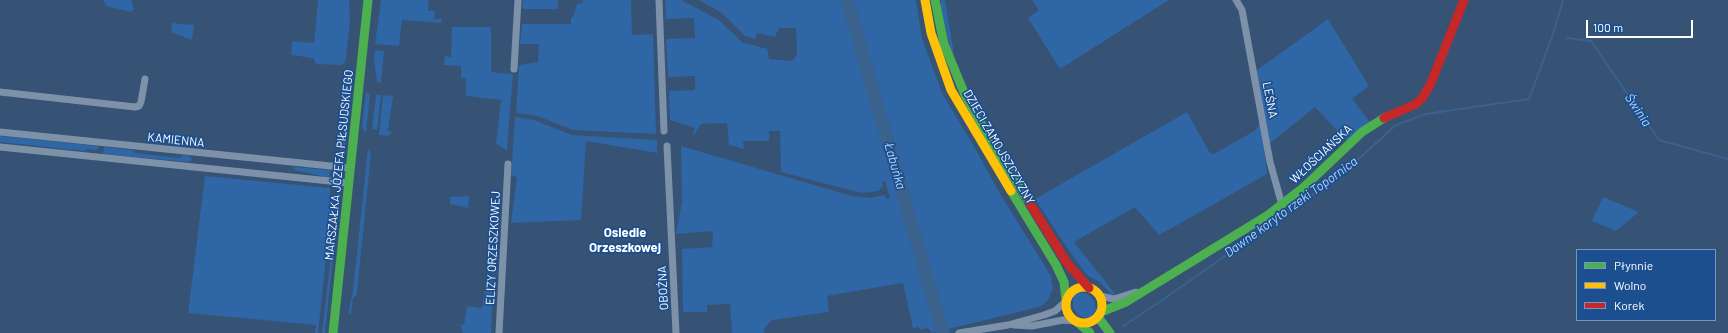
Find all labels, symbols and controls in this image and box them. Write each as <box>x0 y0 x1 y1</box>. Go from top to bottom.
scale bar <box>1588 12 1695 38</box>
text: 100 m <box>1593 20 1623 34</box>
street label: MARSZAŁKA JÓZEFA PIŁSUDSKIEGO <box>322 69 356 261</box>
street label: LEŚNA <box>1259 81 1281 119</box>
street label: DZIECI ZAMOJSZCZYZNY <box>960 87 1038 207</box>
water label: Świnia <box>1621 90 1655 130</box>
street label: WŁOŚCIAŃSKA <box>1287 121 1355 187</box>
street label: KAMIENNA <box>147 130 205 150</box>
water label: Łabuńka <box>881 141 909 191</box>
water label: Dawne koryto rzeki Topornica <box>1221 153 1361 261</box>
street label: ELIZY ORZESZKOWEJ <box>483 191 503 305</box>
district label: Osiedle Orzeszkowej <box>589 225 661 256</box>
legend <box>1576 249 1716 321</box>
text: Płynnie <box>1614 258 1653 272</box>
street label: OBOŹNA <box>655 265 671 311</box>
text: Wolno <box>1614 278 1646 292</box>
text: Korek <box>1614 298 1644 312</box>

